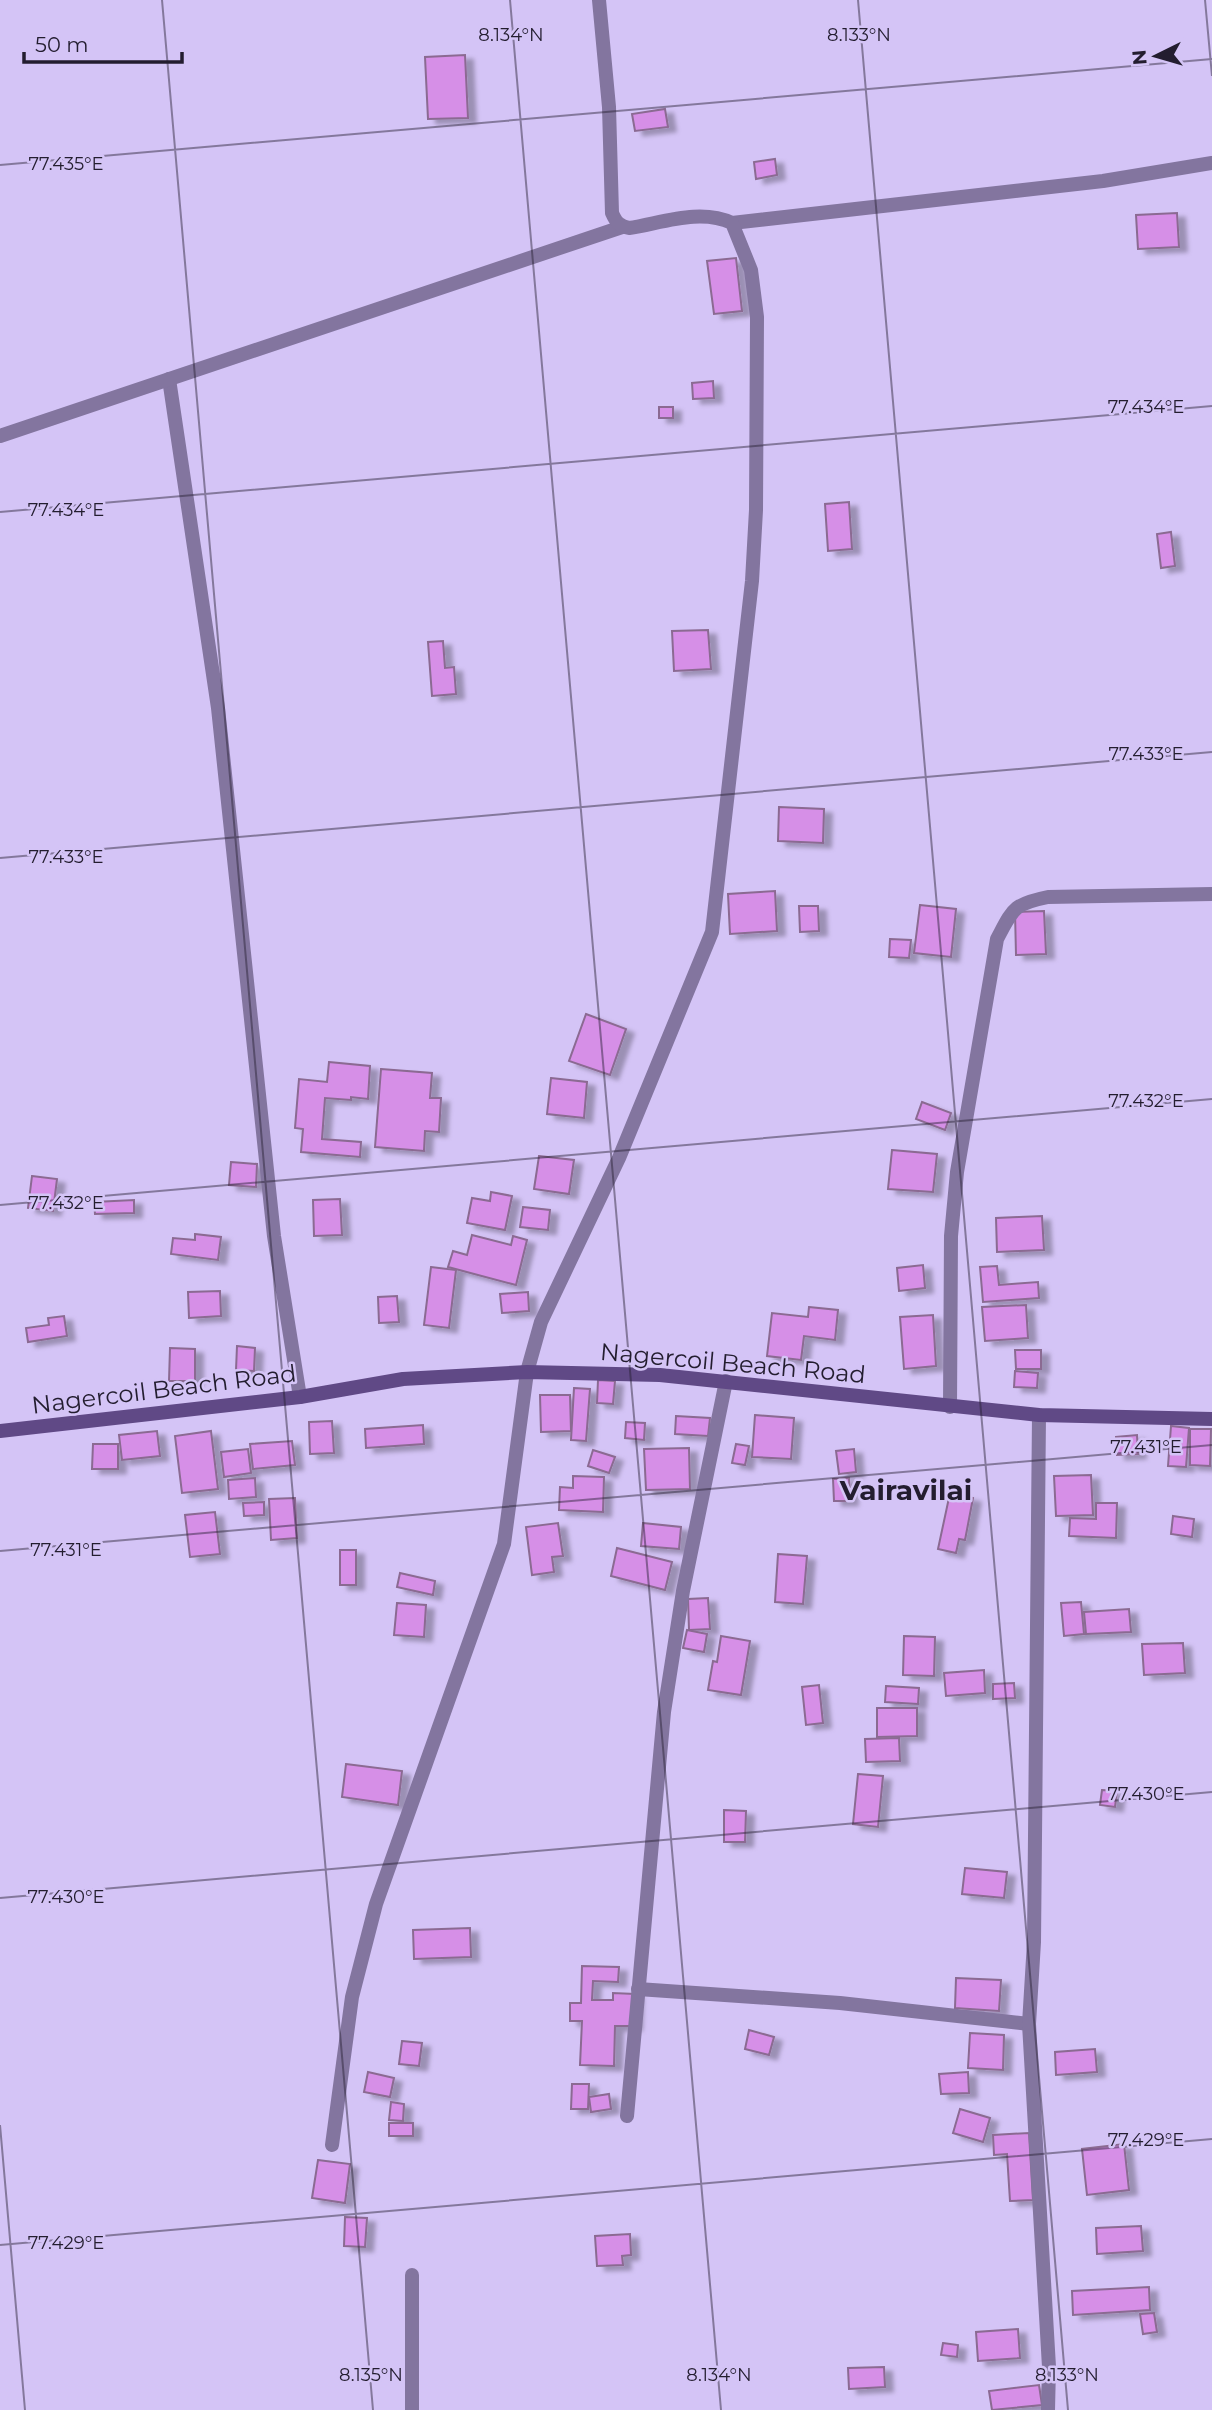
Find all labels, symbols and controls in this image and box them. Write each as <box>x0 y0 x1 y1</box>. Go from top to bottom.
scale bar <box>24 21 182 65</box>
north arrow <box>1121 21 1191 91</box>
text: 8.134°N <box>478 24 544 46</box>
text: 8.133°N <box>827 24 891 46</box>
text: 50 m <box>35 32 89 57</box>
text: N <box>1127 49 1152 66</box>
text: 77.435°E <box>29 153 103 175</box>
text: 77.434°E <box>1108 396 1184 418</box>
text: 77.434°E <box>28 499 104 521</box>
text: 77.433°E <box>1108 743 1184 765</box>
text: 77.433°E <box>28 846 104 868</box>
text: 77.432°E <box>1108 1090 1184 1112</box>
text: 77.432°E <box>28 1192 104 1214</box>
street label: Nagercoil Beach Road <box>599 1337 867 1389</box>
street label: Nagercoil Beach Road <box>30 1358 298 1420</box>
text: 77.431°E <box>1110 1436 1182 1458</box>
district label: Vairavilai <box>839 1473 972 1507</box>
text: 77.431°E <box>30 1539 102 1561</box>
text: 77.430°E <box>1107 1783 1185 1805</box>
text: 77.430°E <box>27 1886 105 1908</box>
text: 77.429°E <box>1108 2129 1184 2151</box>
text: 77.429°E <box>28 2232 104 2254</box>
text: 8.135°N <box>339 2364 403 2386</box>
text: 8.134°N <box>686 2364 752 2386</box>
text: 8.133°N <box>1035 2364 1099 2386</box>

